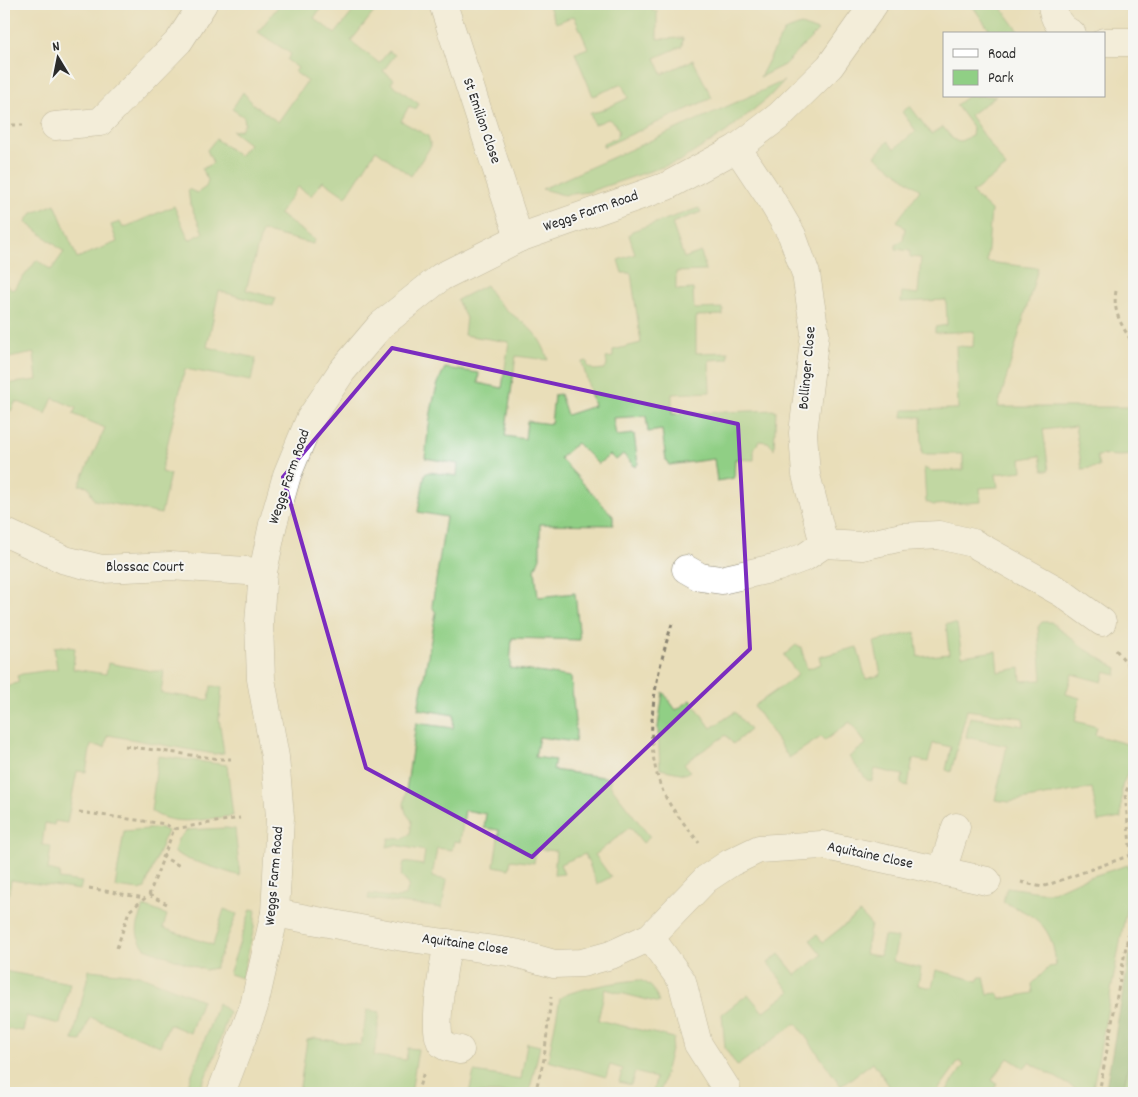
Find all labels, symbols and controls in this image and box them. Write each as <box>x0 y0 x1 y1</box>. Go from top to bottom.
north arrow <box>32 32 82 82</box>
legend <box>943 32 1106 98</box>
text: N <box>51 37 61 58</box>
text: Road <box>988 44 1016 66</box>
text: Park <box>988 68 1014 90</box>
street label: St Emilion Close <box>456 75 506 167</box>
street label: Weggs Farm Road <box>541 185 641 239</box>
street label: Bollinger Close <box>793 325 823 410</box>
street label: Weggs Farm Road <box>263 427 317 527</box>
street label: Blossac Court <box>106 557 185 579</box>
street label: Weggs Farm Road <box>260 826 290 926</box>
street label: Aquitaine Close <box>825 836 915 876</box>
street label: Aquitaine Close <box>420 928 510 962</box>

